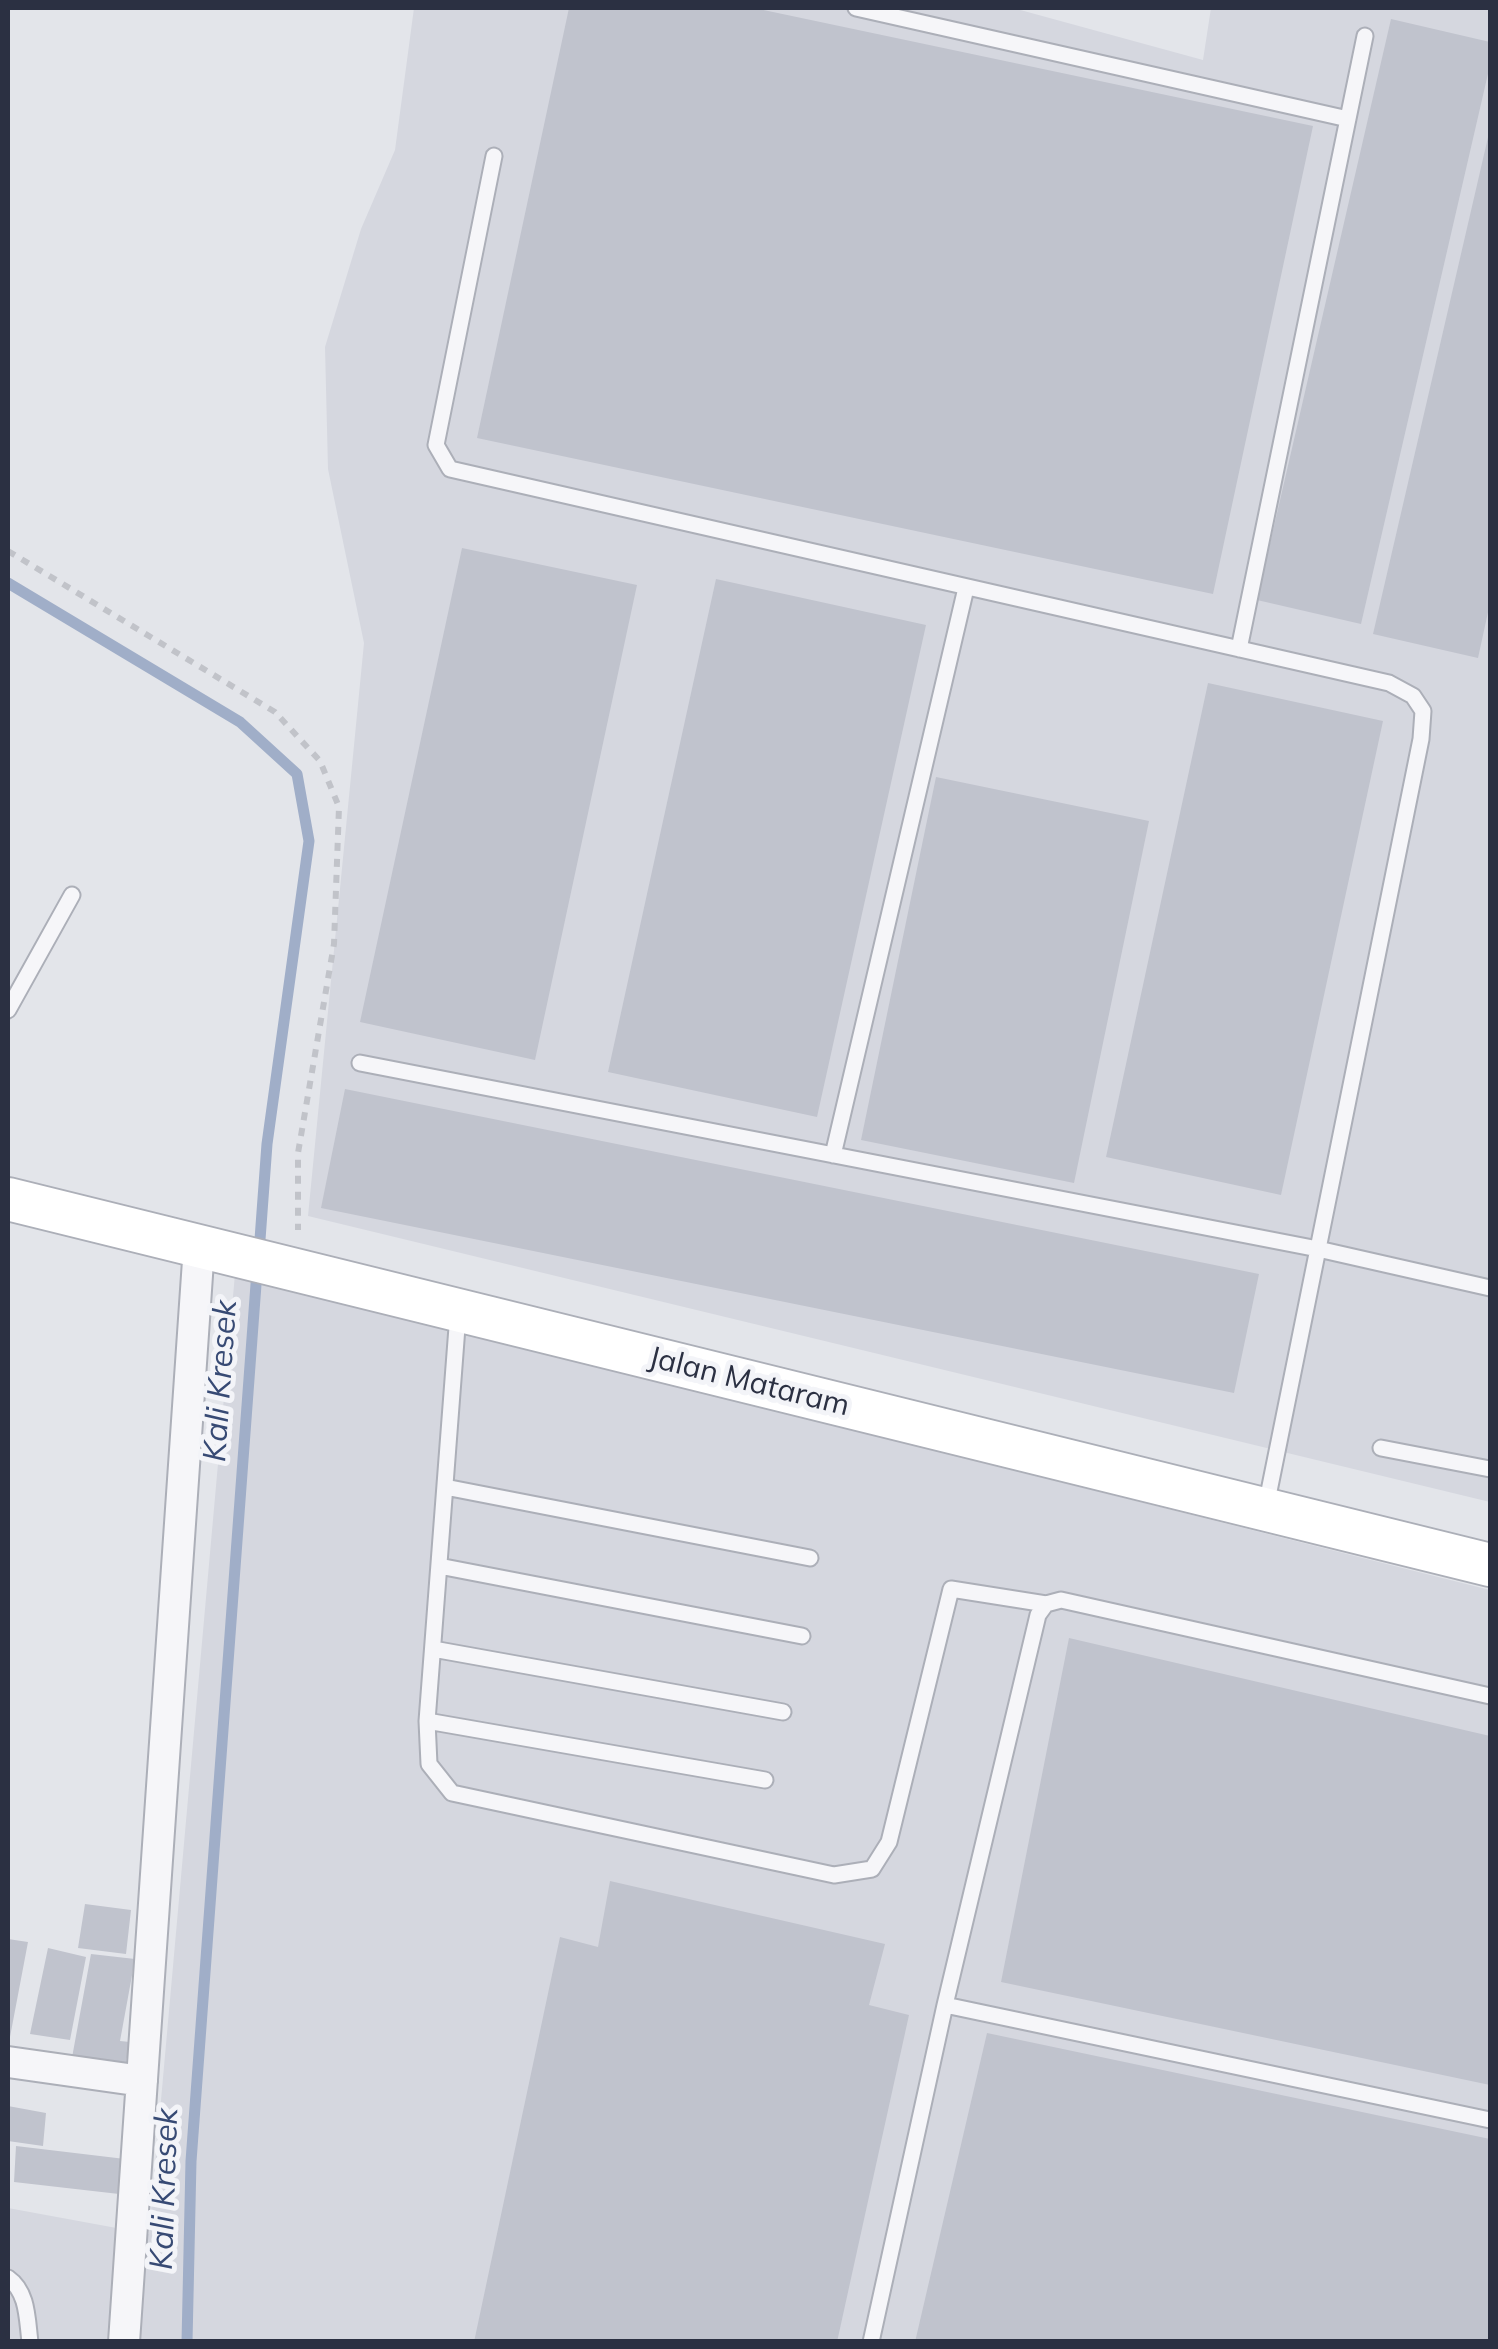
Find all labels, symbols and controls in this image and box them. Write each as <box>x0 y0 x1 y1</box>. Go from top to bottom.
water label: Kali Kresek <box>196 1299 246 1463</box>
street label: Jalan Mataram <box>645 1340 853 1424</box>
water label: Kali Kresek <box>143 2107 187 2271</box>

